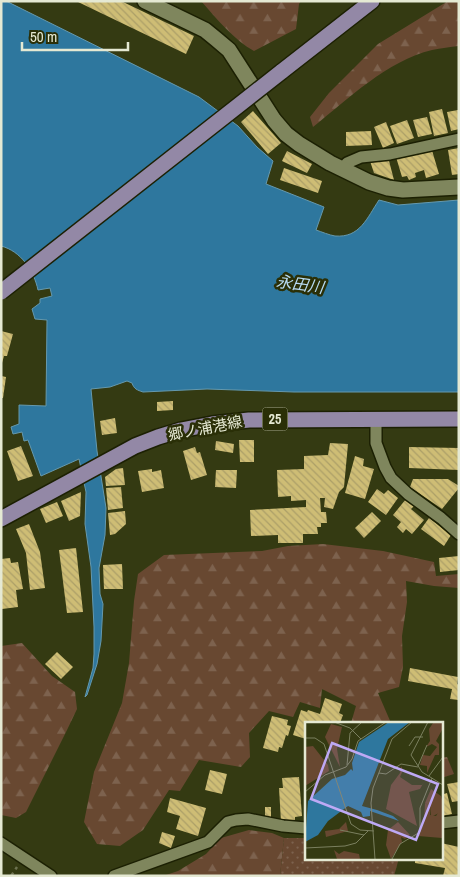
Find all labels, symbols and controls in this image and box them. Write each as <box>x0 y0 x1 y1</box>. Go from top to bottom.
scale bar <box>22 20 129 52</box>
text: 50 m <box>30 26 57 47</box>
water label: 永田川 <box>275 270 327 299</box>
road number: 25 <box>262 408 288 430</box>
street label: 郷ノ浦港線 <box>166 411 244 445</box>
inset map <box>305 722 442 860</box>

